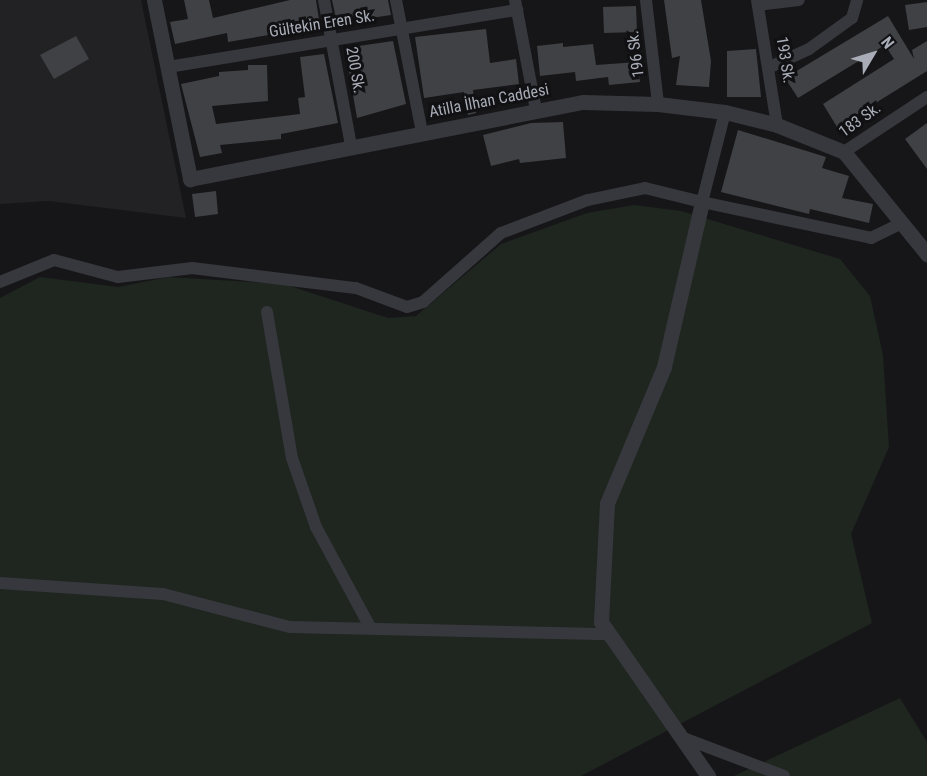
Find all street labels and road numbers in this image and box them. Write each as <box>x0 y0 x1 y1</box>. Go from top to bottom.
street label: Gültekin Eren Sk. <box>268 6 376 42</box>
street label: 196 Sk. <box>624 29 648 79</box>
street label: 193 Sk. <box>772 35 798 85</box>
street label: 200 Sk. <box>341 45 369 95</box>
street label: Atilla İlhan Caddesi <box>427 80 551 122</box>
street label: 183 Sk. <box>835 98 885 142</box>

